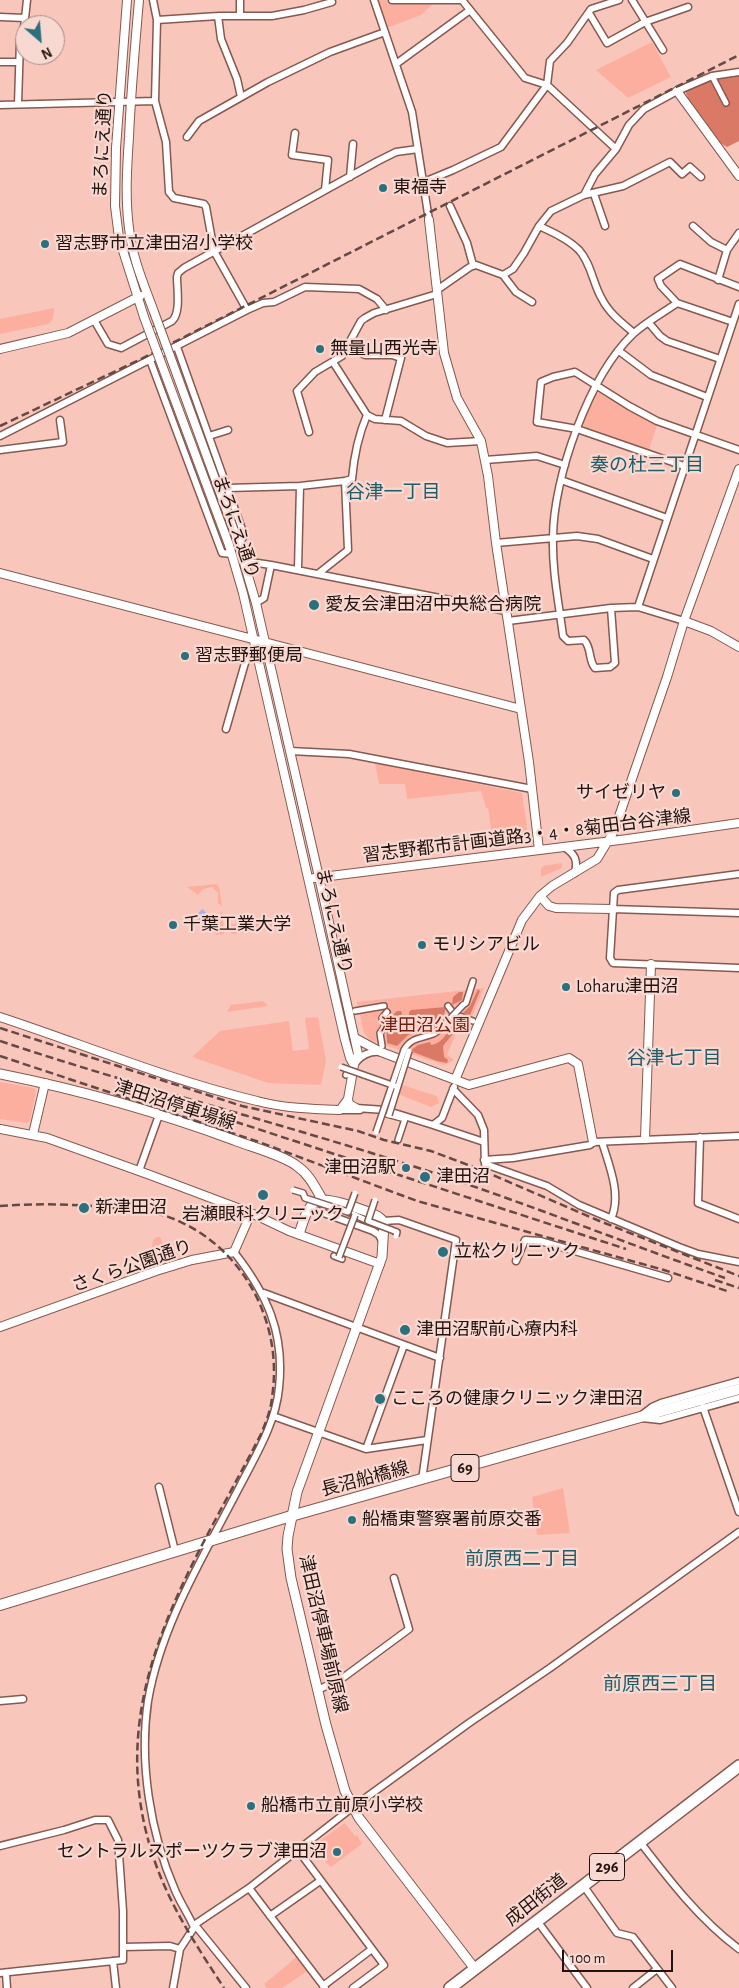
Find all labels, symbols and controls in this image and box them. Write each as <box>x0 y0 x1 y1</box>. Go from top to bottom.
north arrow <box>15 15 65 65</box>
text: N <box>39 44 54 61</box>
street label: まろにえ通り <box>89 90 117 198</box>
place label: 東福寺 <box>393 177 447 199</box>
marker: 東福寺 <box>377 182 389 194</box>
place label: 習志野市立津田沼小学校 <box>55 233 253 255</box>
marker: 習志野市立津田沼小学校 <box>39 238 51 250</box>
place label: 無量山西光寺 <box>330 338 438 360</box>
marker: 無量山西光寺 <box>314 343 326 355</box>
district label: 奏の杜三丁目 <box>590 454 704 476</box>
street label: まろにえ通り <box>208 472 264 582</box>
district label: 谷津一丁目 <box>346 481 440 503</box>
place label: 愛友会津田沼中央総合病院 <box>325 594 541 616</box>
marker: 愛友会津田沼中央総合病院 <box>307 598 321 612</box>
place label: 習志野郵便局 <box>195 645 303 667</box>
marker: 習志野郵便局 <box>179 650 191 662</box>
place label: サイゼリヤ <box>576 782 666 804</box>
marker: サイゼリヤ <box>670 787 682 799</box>
street label: 習志野都市計画道路3・4・8菊田台谷津線 <box>362 805 692 867</box>
street label: まろにえ通り <box>311 866 357 976</box>
place label: 千葉工業大学 <box>183 914 291 936</box>
marker: 千葉工業大学 <box>167 919 179 931</box>
place label: モリシアビル <box>432 934 540 956</box>
marker: モリシアビル <box>416 939 428 951</box>
place label: Loharu津田沼 <box>576 976 679 998</box>
marker: Loharu津田沼 <box>560 981 572 993</box>
park label: 津田沼公園 <box>380 1015 470 1037</box>
district label: 谷津七丁目 <box>627 1047 721 1069</box>
street label: 津田沼停車場線 <box>112 1075 238 1135</box>
place label: 津田沼駅 <box>324 1157 396 1179</box>
marker: 津田沼駅 <box>400 1162 412 1174</box>
place label: 津田沼 <box>436 1166 490 1188</box>
marker: 津田沼 <box>418 1170 432 1184</box>
marker: 岩瀬眼科クリニック <box>256 1188 270 1202</box>
place label: 新津田沼 <box>95 1197 167 1219</box>
marker: 新津田沼 <box>77 1201 91 1215</box>
place label: 岩瀬眼科クリニック <box>182 1204 344 1226</box>
street label: さくら公園通り <box>69 1235 195 1297</box>
place label: 立松クリニック <box>454 1241 580 1263</box>
marker: 立松クリニック <box>436 1245 450 1259</box>
place label: 津田沼駅前心療内科 <box>416 1319 578 1341</box>
marker: 津田沼駅前心療内科 <box>398 1323 412 1337</box>
place label: こころの健康クリニック津田沼 <box>391 1388 643 1410</box>
marker: こころの健康クリニック津田沼 <box>373 1392 387 1406</box>
road number: 69 <box>451 1455 479 1482</box>
street label: 長沼船橋線 <box>319 1457 411 1501</box>
place label: 船橋東警察署前原交番 <box>362 1509 542 1531</box>
marker: 船橋東警察署前原交番 <box>346 1514 358 1526</box>
district label: 前原西二丁目 <box>465 1548 579 1570</box>
street label: 津田沼停車場前原線 <box>294 1553 352 1715</box>
district label: 前原西三丁目 <box>603 1673 717 1695</box>
place label: 船橋市立前原小学校 <box>261 1795 423 1817</box>
marker: 船橋市立前原小学校 <box>245 1800 257 1812</box>
place label: セントラルスポーツクラブ津田沼 <box>57 1841 327 1863</box>
marker: セントラルスポーツクラブ津田沼 <box>331 1846 343 1858</box>
road number: 296 <box>590 1854 624 1880</box>
street label: 成田街道 <box>501 1869 571 1931</box>
scale bar <box>564 1940 675 1972</box>
text: 100 m <box>570 1951 605 1966</box>

